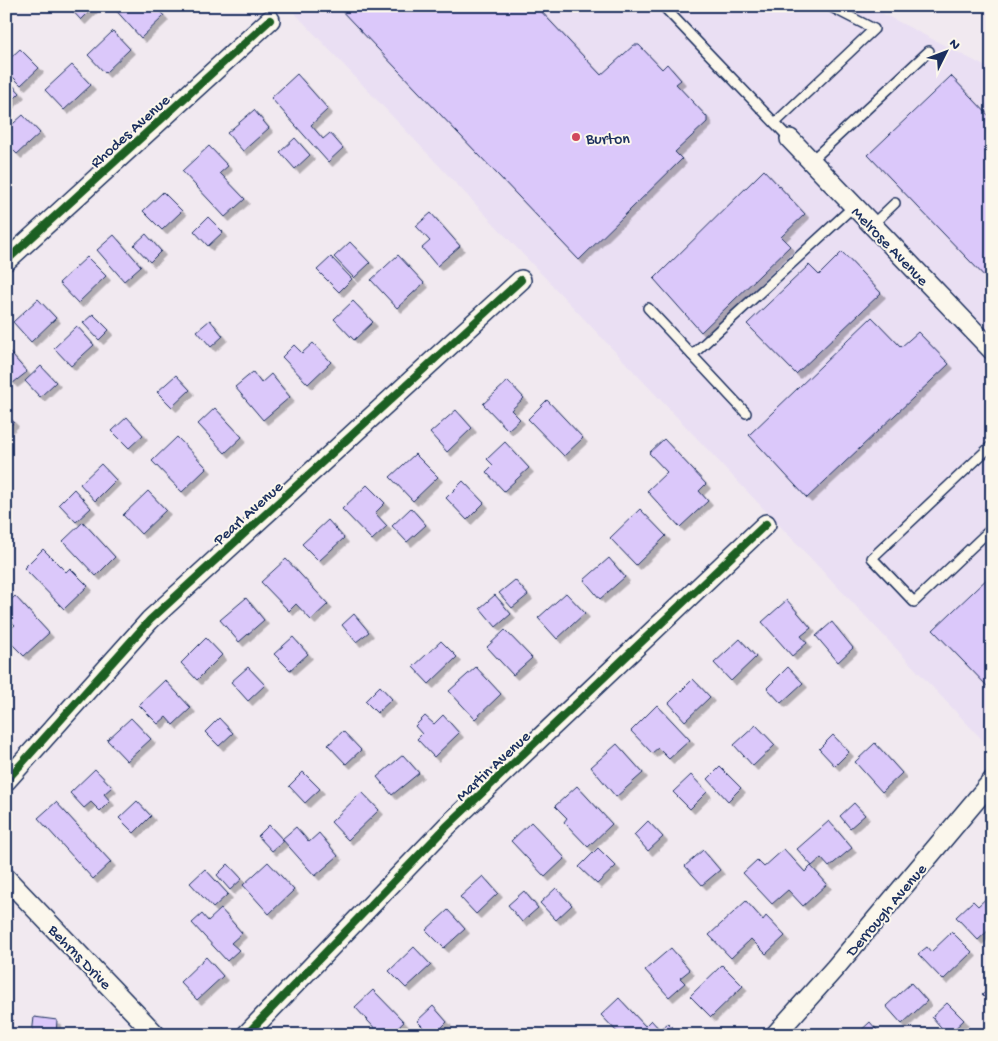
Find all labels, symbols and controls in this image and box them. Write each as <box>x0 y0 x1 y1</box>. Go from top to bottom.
north arrow <box>920 28 970 78</box>
text: N <box>944 36 963 54</box>
street label: Rhodes Avenue <box>88 91 176 173</box>
marker: Burton <box>570 131 582 143</box>
place label: Burton <box>585 131 630 150</box>
street label: Melrose Avenue <box>846 204 932 292</box>
street label: Pearl Avenue <box>210 478 289 551</box>
street label: Martin Avenue <box>453 728 536 807</box>
street label: Derrough Avenue <box>843 860 933 962</box>
street label: Behrns Drive <box>42 921 115 995</box>

